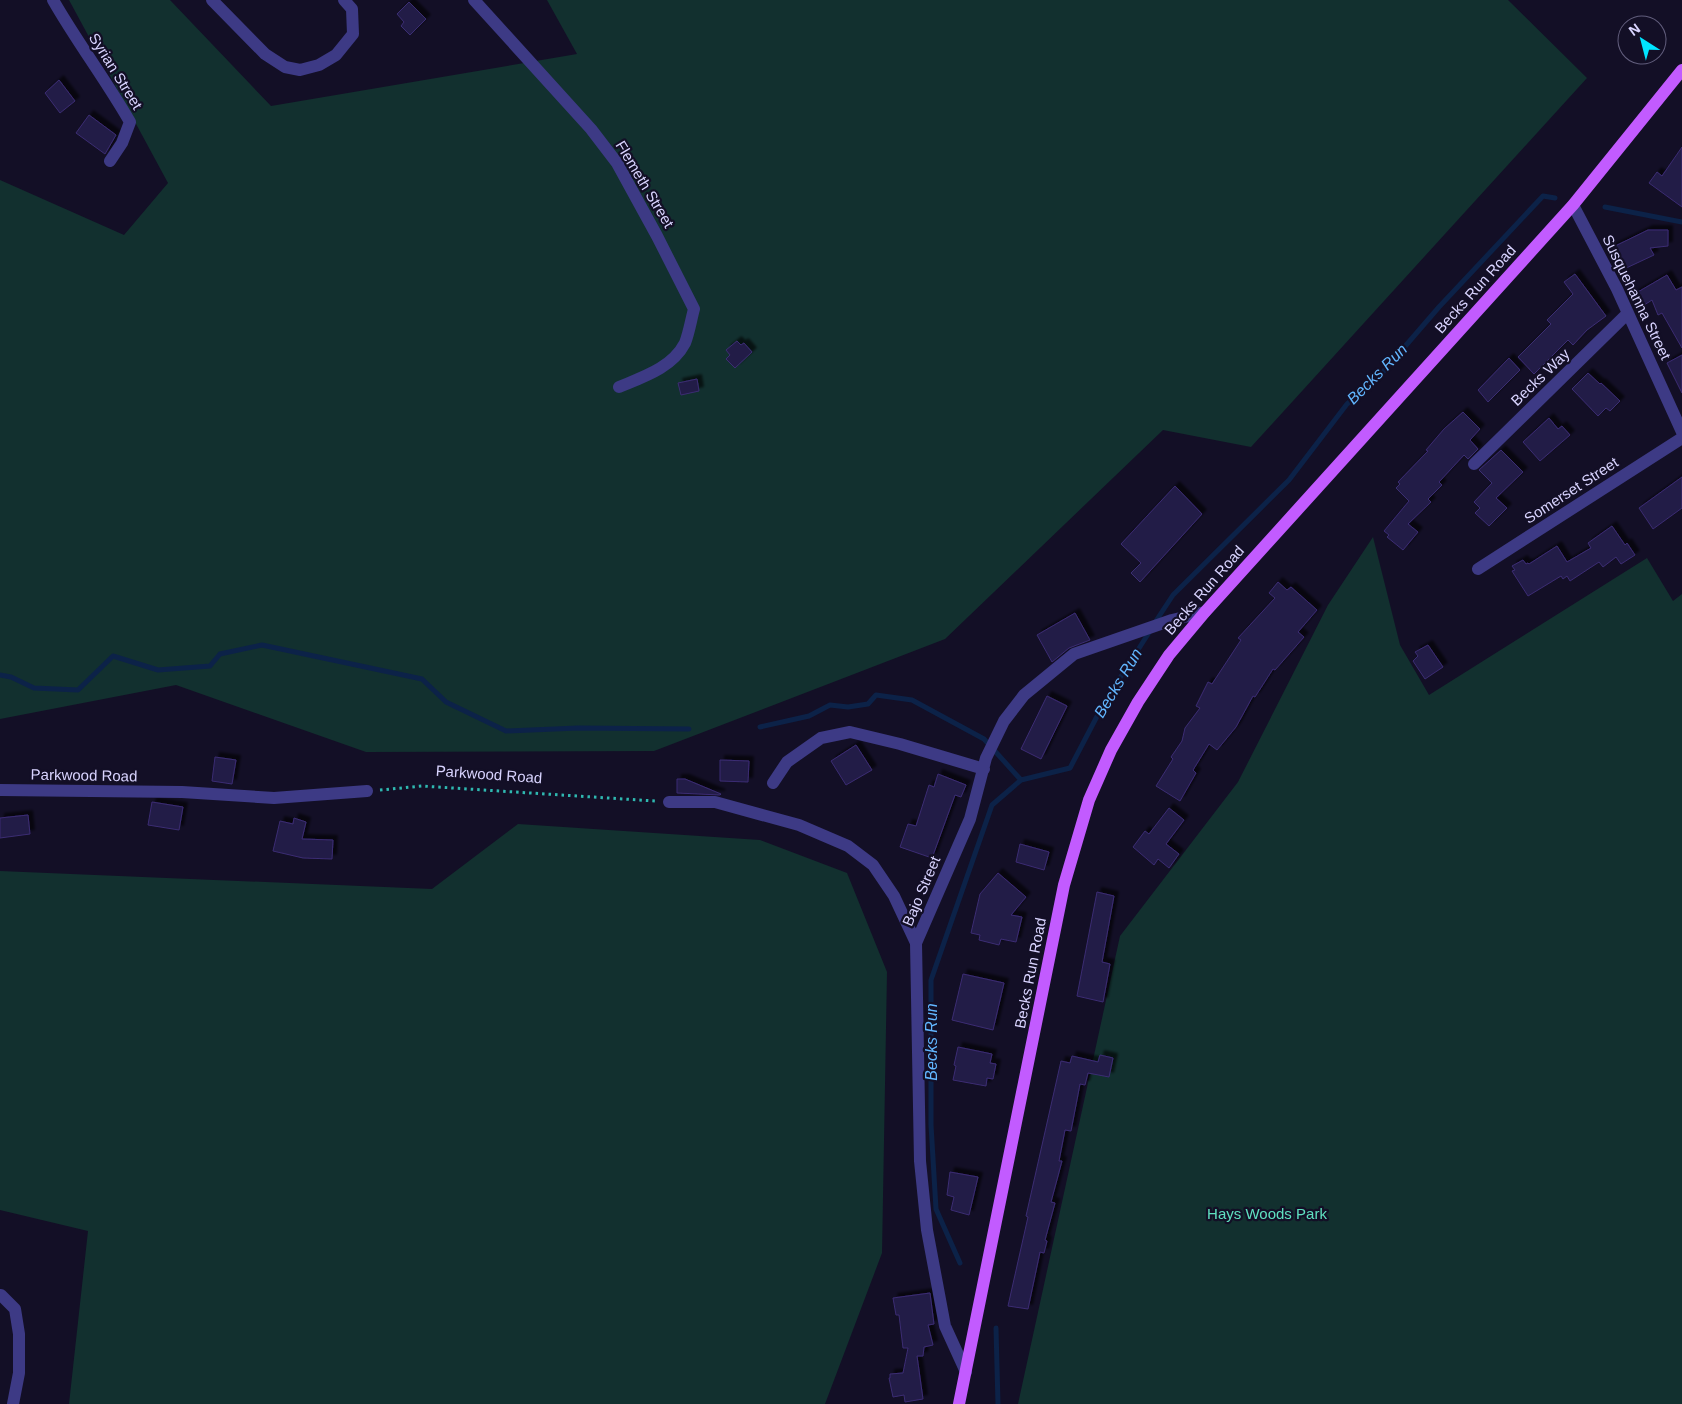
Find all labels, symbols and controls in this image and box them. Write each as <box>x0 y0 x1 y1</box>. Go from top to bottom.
north arrow <box>1617 15 1667 65</box>
text: N <box>1626 20 1643 39</box>
street label: Syrian Street <box>86 30 147 113</box>
street label: Flemeth Street <box>612 137 678 231</box>
street label: Susquehanna Street <box>1599 232 1675 363</box>
street label: Becks Run Road <box>1431 241 1519 337</box>
water label: Becks Run <box>1344 341 1410 407</box>
street label: Becks Way <box>1507 345 1573 409</box>
street label: Somerset Street <box>1521 453 1622 527</box>
street label: Becks Run Road <box>1161 542 1247 638</box>
water label: Becks Run <box>1091 645 1145 721</box>
street label: Parkwood Road <box>435 762 543 786</box>
street label: Parkwood Road <box>30 766 138 784</box>
street label: Bajo Street <box>899 853 944 928</box>
street label: Becks Run Road <box>1011 916 1049 1030</box>
water label: Becks Run <box>923 1003 940 1081</box>
park label: Hays Woods Park <box>1207 1205 1327 1222</box>

